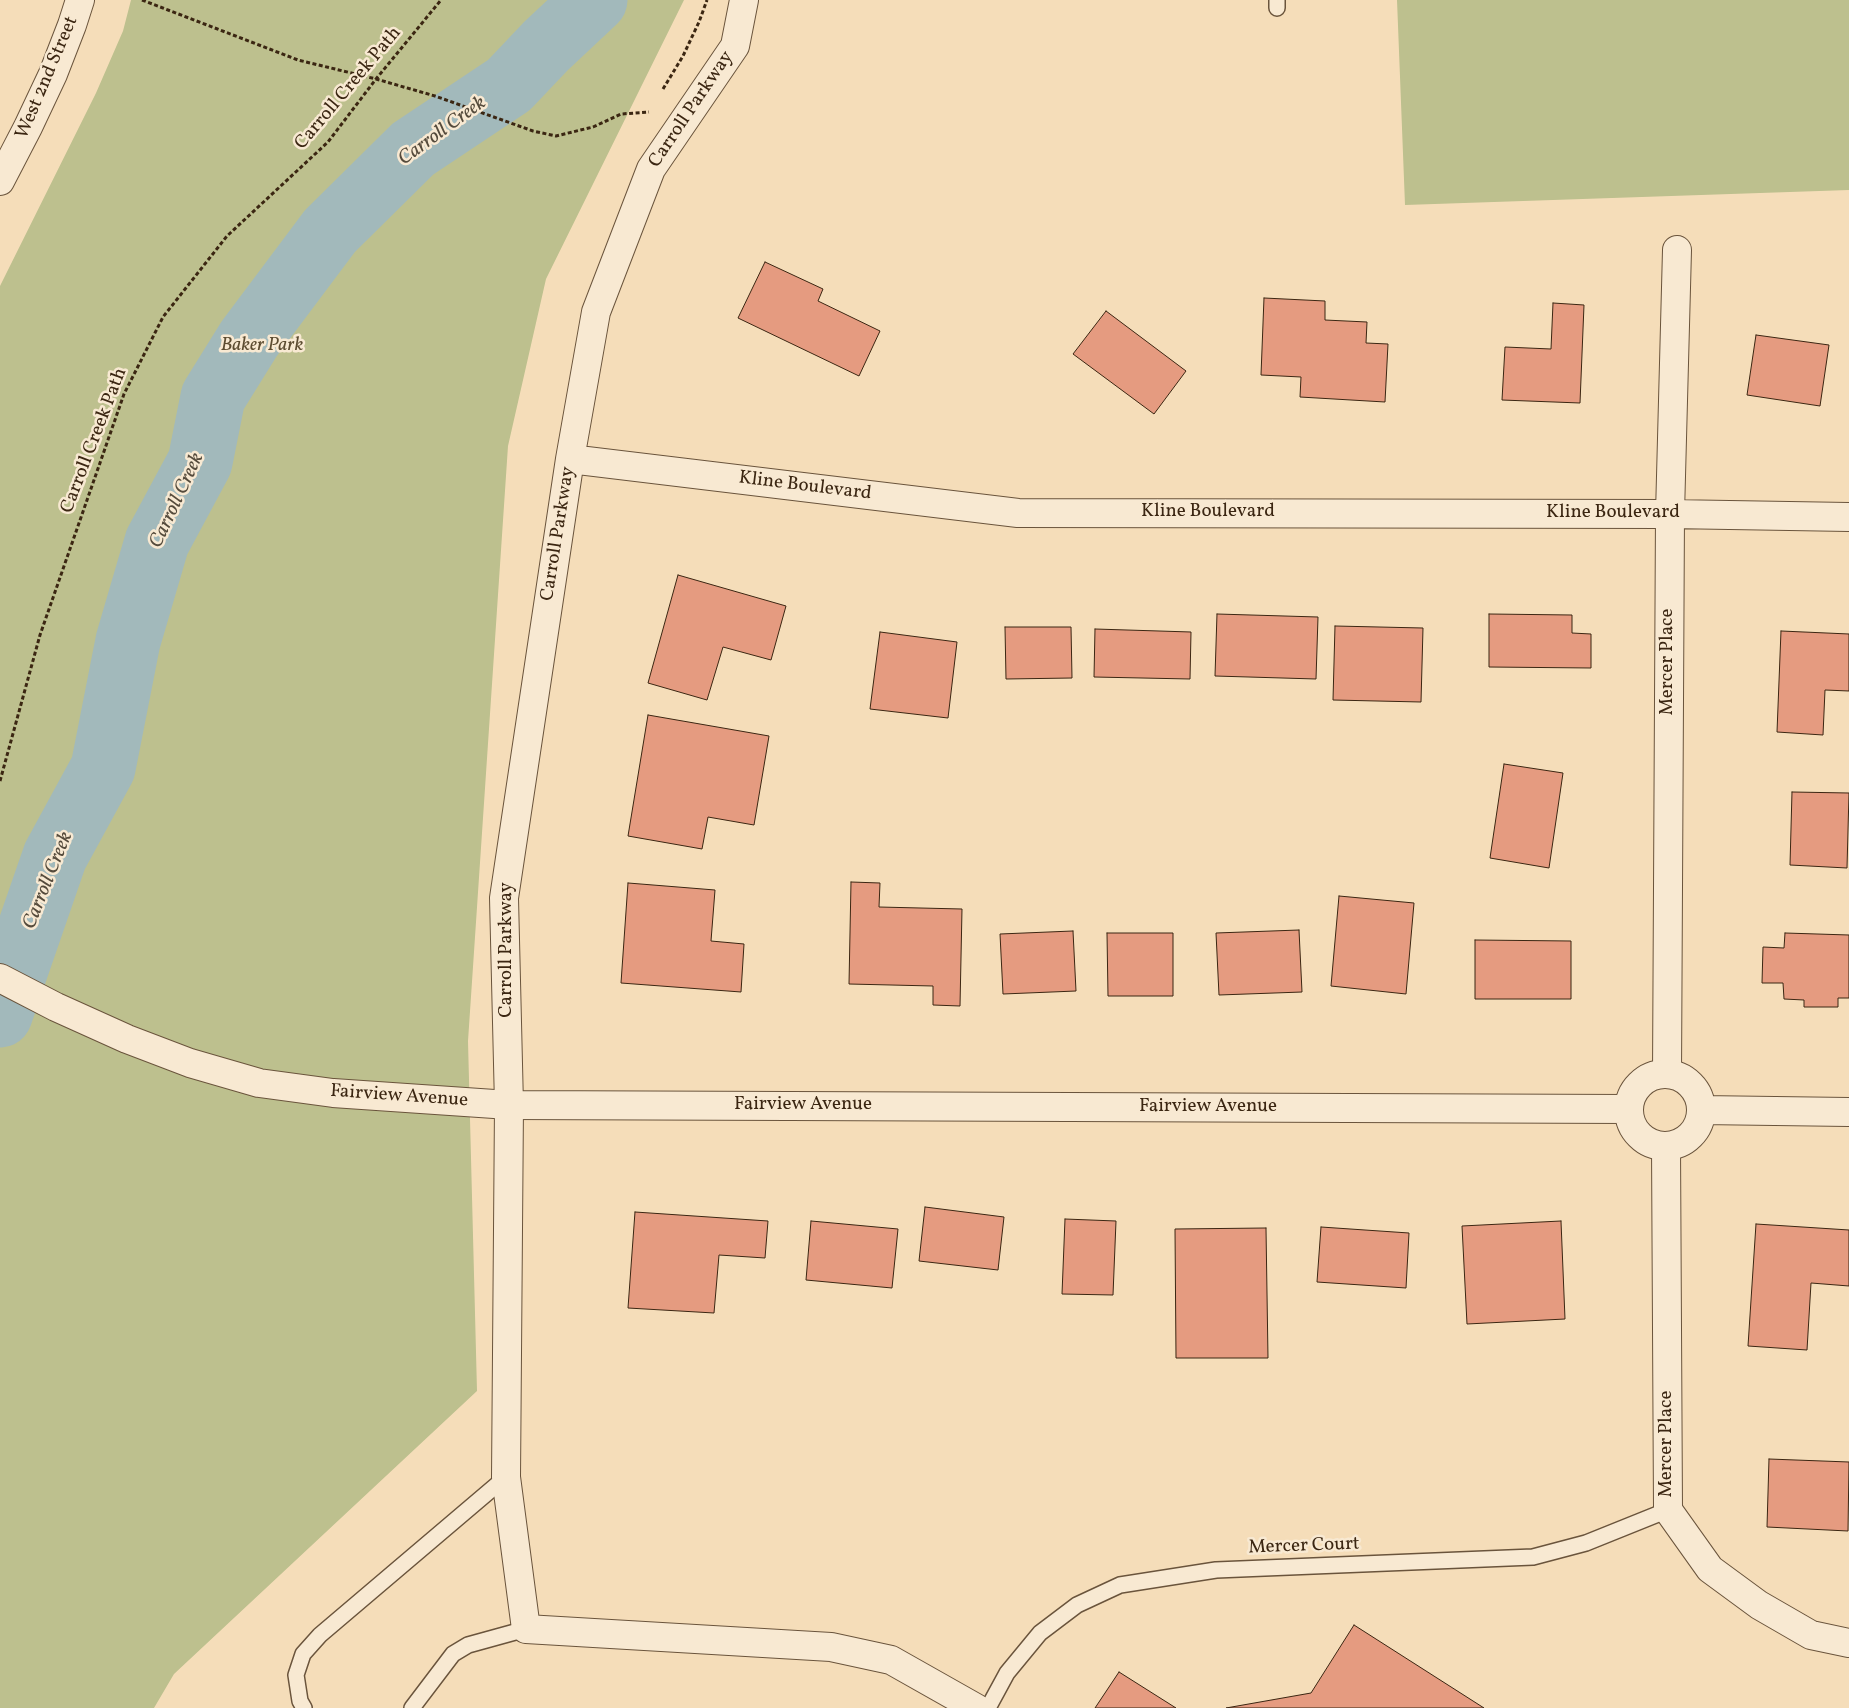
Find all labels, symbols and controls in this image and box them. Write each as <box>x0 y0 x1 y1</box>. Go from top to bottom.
street label: West 2nd Street <box>12 13 84 143</box>
street label: Carroll Creek Path <box>291 23 407 155</box>
street label: Carroll Parkway <box>645 47 739 173</box>
water label: Carroll Creek <box>394 92 492 172</box>
park label: Baker Park <box>221 336 303 358</box>
street label: Carroll Creek Path <box>57 365 133 517</box>
water label: Carroll Creek <box>145 449 211 553</box>
street label: Carroll Parkway <box>537 465 581 603</box>
street label: Kline Boulevard <box>737 468 873 506</box>
street label: Kline Boulevard <box>1141 502 1275 524</box>
street label: Kline Boulevard <box>1546 503 1680 525</box>
street label: Mercer Place <box>1658 608 1680 716</box>
water label: Carroll Creek <box>19 829 79 933</box>
street label: Carroll Parkway <box>497 882 519 1018</box>
street label: Fairview Avenue <box>329 1081 469 1113</box>
street label: Fairview Avenue <box>734 1095 872 1117</box>
street label: Fairview Avenue <box>1139 1097 1277 1119</box>
street label: Mercer Place <box>1657 1390 1679 1498</box>
street label: Mercer Court <box>1248 1534 1360 1560</box>

